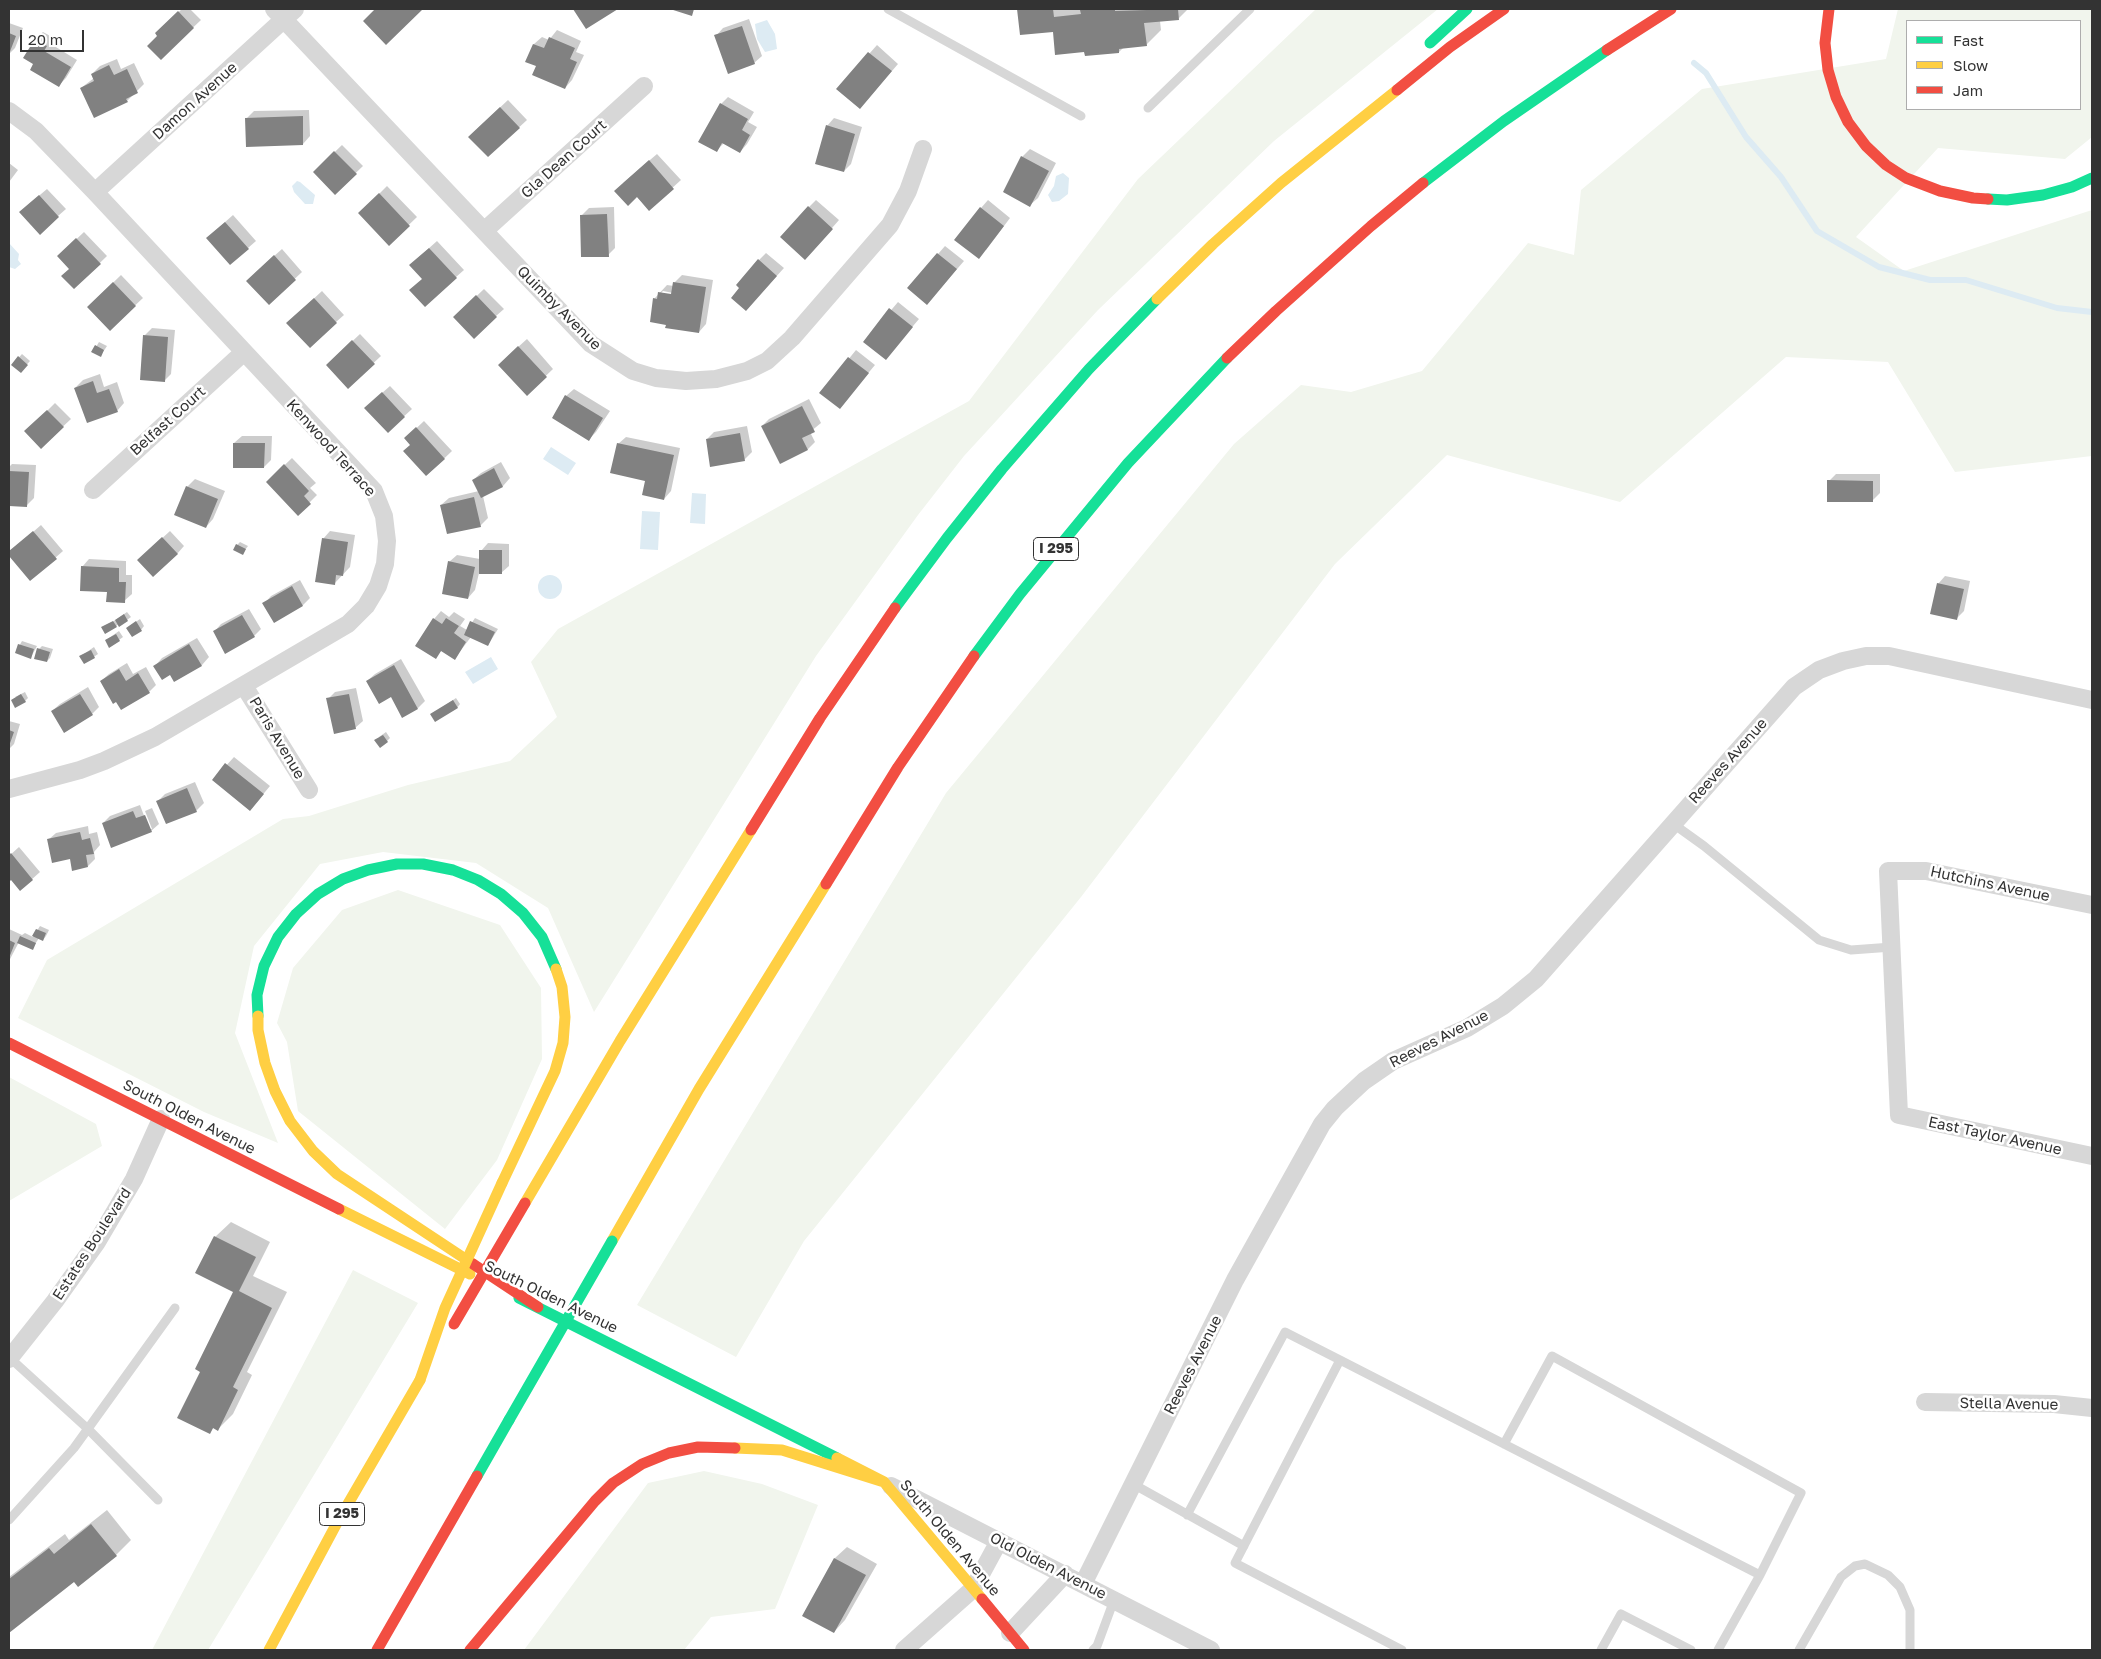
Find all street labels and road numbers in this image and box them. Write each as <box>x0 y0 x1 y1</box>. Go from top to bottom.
street label: Damon Avenue <box>149 58 241 144</box>
street label: Gla Dean Court <box>518 116 610 202</box>
street label: Quimby Avenue <box>513 262 605 354</box>
street label: Belfast Court <box>127 383 209 459</box>
street label: Kenwood Terrace <box>283 396 379 500</box>
road number: I 295 <box>1034 538 1078 560</box>
street label: Paris Avenue <box>245 694 309 782</box>
street label: Reeves Avenue <box>1685 715 1771 807</box>
street label: Hutchins Avenue <box>1929 863 2051 905</box>
street label: Reeves Avenue <box>1387 1006 1491 1072</box>
street label: South Olden Avenue <box>120 1076 258 1158</box>
street label: East Taylor Avenue <box>1927 1113 2063 1159</box>
street label: Estates Boulevard <box>49 1184 135 1304</box>
street label: South Olden Avenue <box>481 1257 621 1337</box>
street label: Reeves Avenue <box>1160 1313 1226 1417</box>
street label: Stella Avenue <box>1959 1394 2059 1414</box>
street label: South Olden Avenue <box>896 1476 1004 1600</box>
road number: I 295 <box>320 1502 364 1526</box>
street label: Old Olden Avenue <box>987 1529 1109 1603</box>

